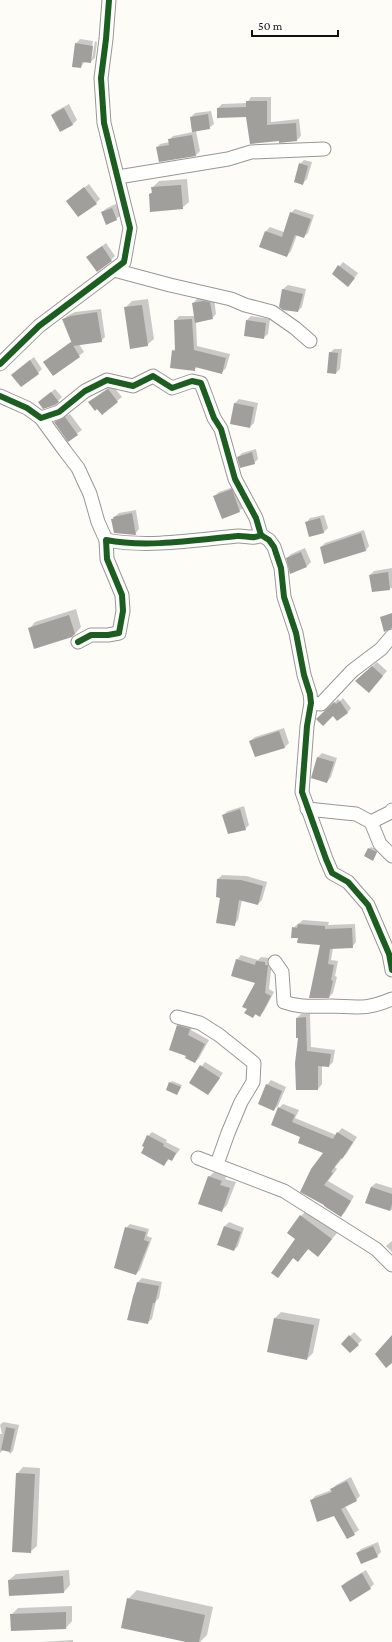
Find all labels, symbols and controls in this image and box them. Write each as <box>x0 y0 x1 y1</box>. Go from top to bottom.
scale bar <box>252 12 338 38</box>
text: 50 m <box>258 19 283 33</box>

